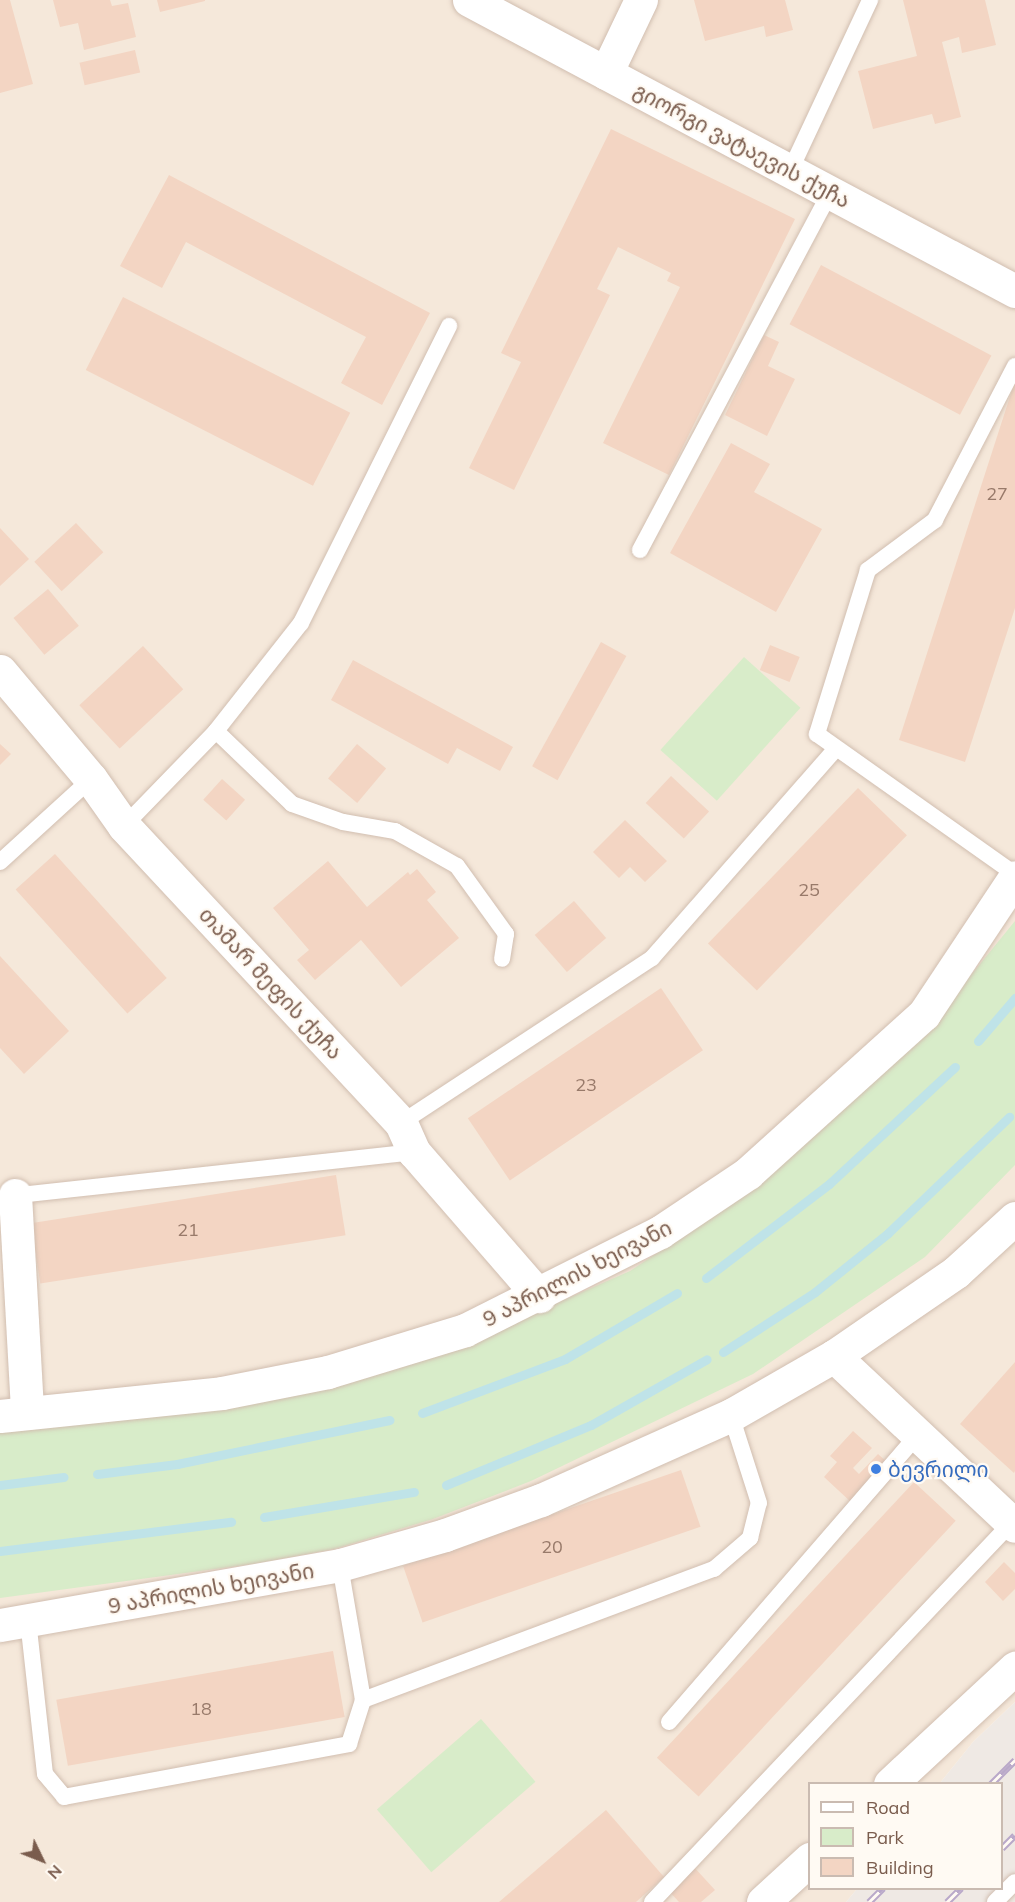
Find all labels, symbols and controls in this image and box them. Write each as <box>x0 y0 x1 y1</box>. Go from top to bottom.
street label: გიორგი ვატაევის ქუჩა <box>629 77 855 213</box>
house number: 27 <box>986 483 1008 505</box>
house number: 25 <box>798 879 820 901</box>
street label: თამარ მეფის ქუჩა <box>194 902 348 1064</box>
house number: 23 <box>575 1074 597 1096</box>
street label: 9 აპრილის ხეივანი <box>478 1214 676 1332</box>
house number: 21 <box>177 1219 199 1241</box>
place label: ბევრილი <box>888 1456 989 1482</box>
marker: ბევრილი <box>869 1462 883 1476</box>
house number: 20 <box>541 1536 563 1558</box>
street label: 9 აპრილის ხეივანი <box>106 1557 316 1619</box>
house number: 18 <box>190 1698 212 1720</box>
legend <box>808 1782 1003 1890</box>
text: Road <box>866 1796 910 1819</box>
text: Park <box>866 1826 904 1849</box>
north arrow <box>12 1830 72 1890</box>
text: Building <box>866 1856 934 1879</box>
text: N <box>44 1861 67 1884</box>

